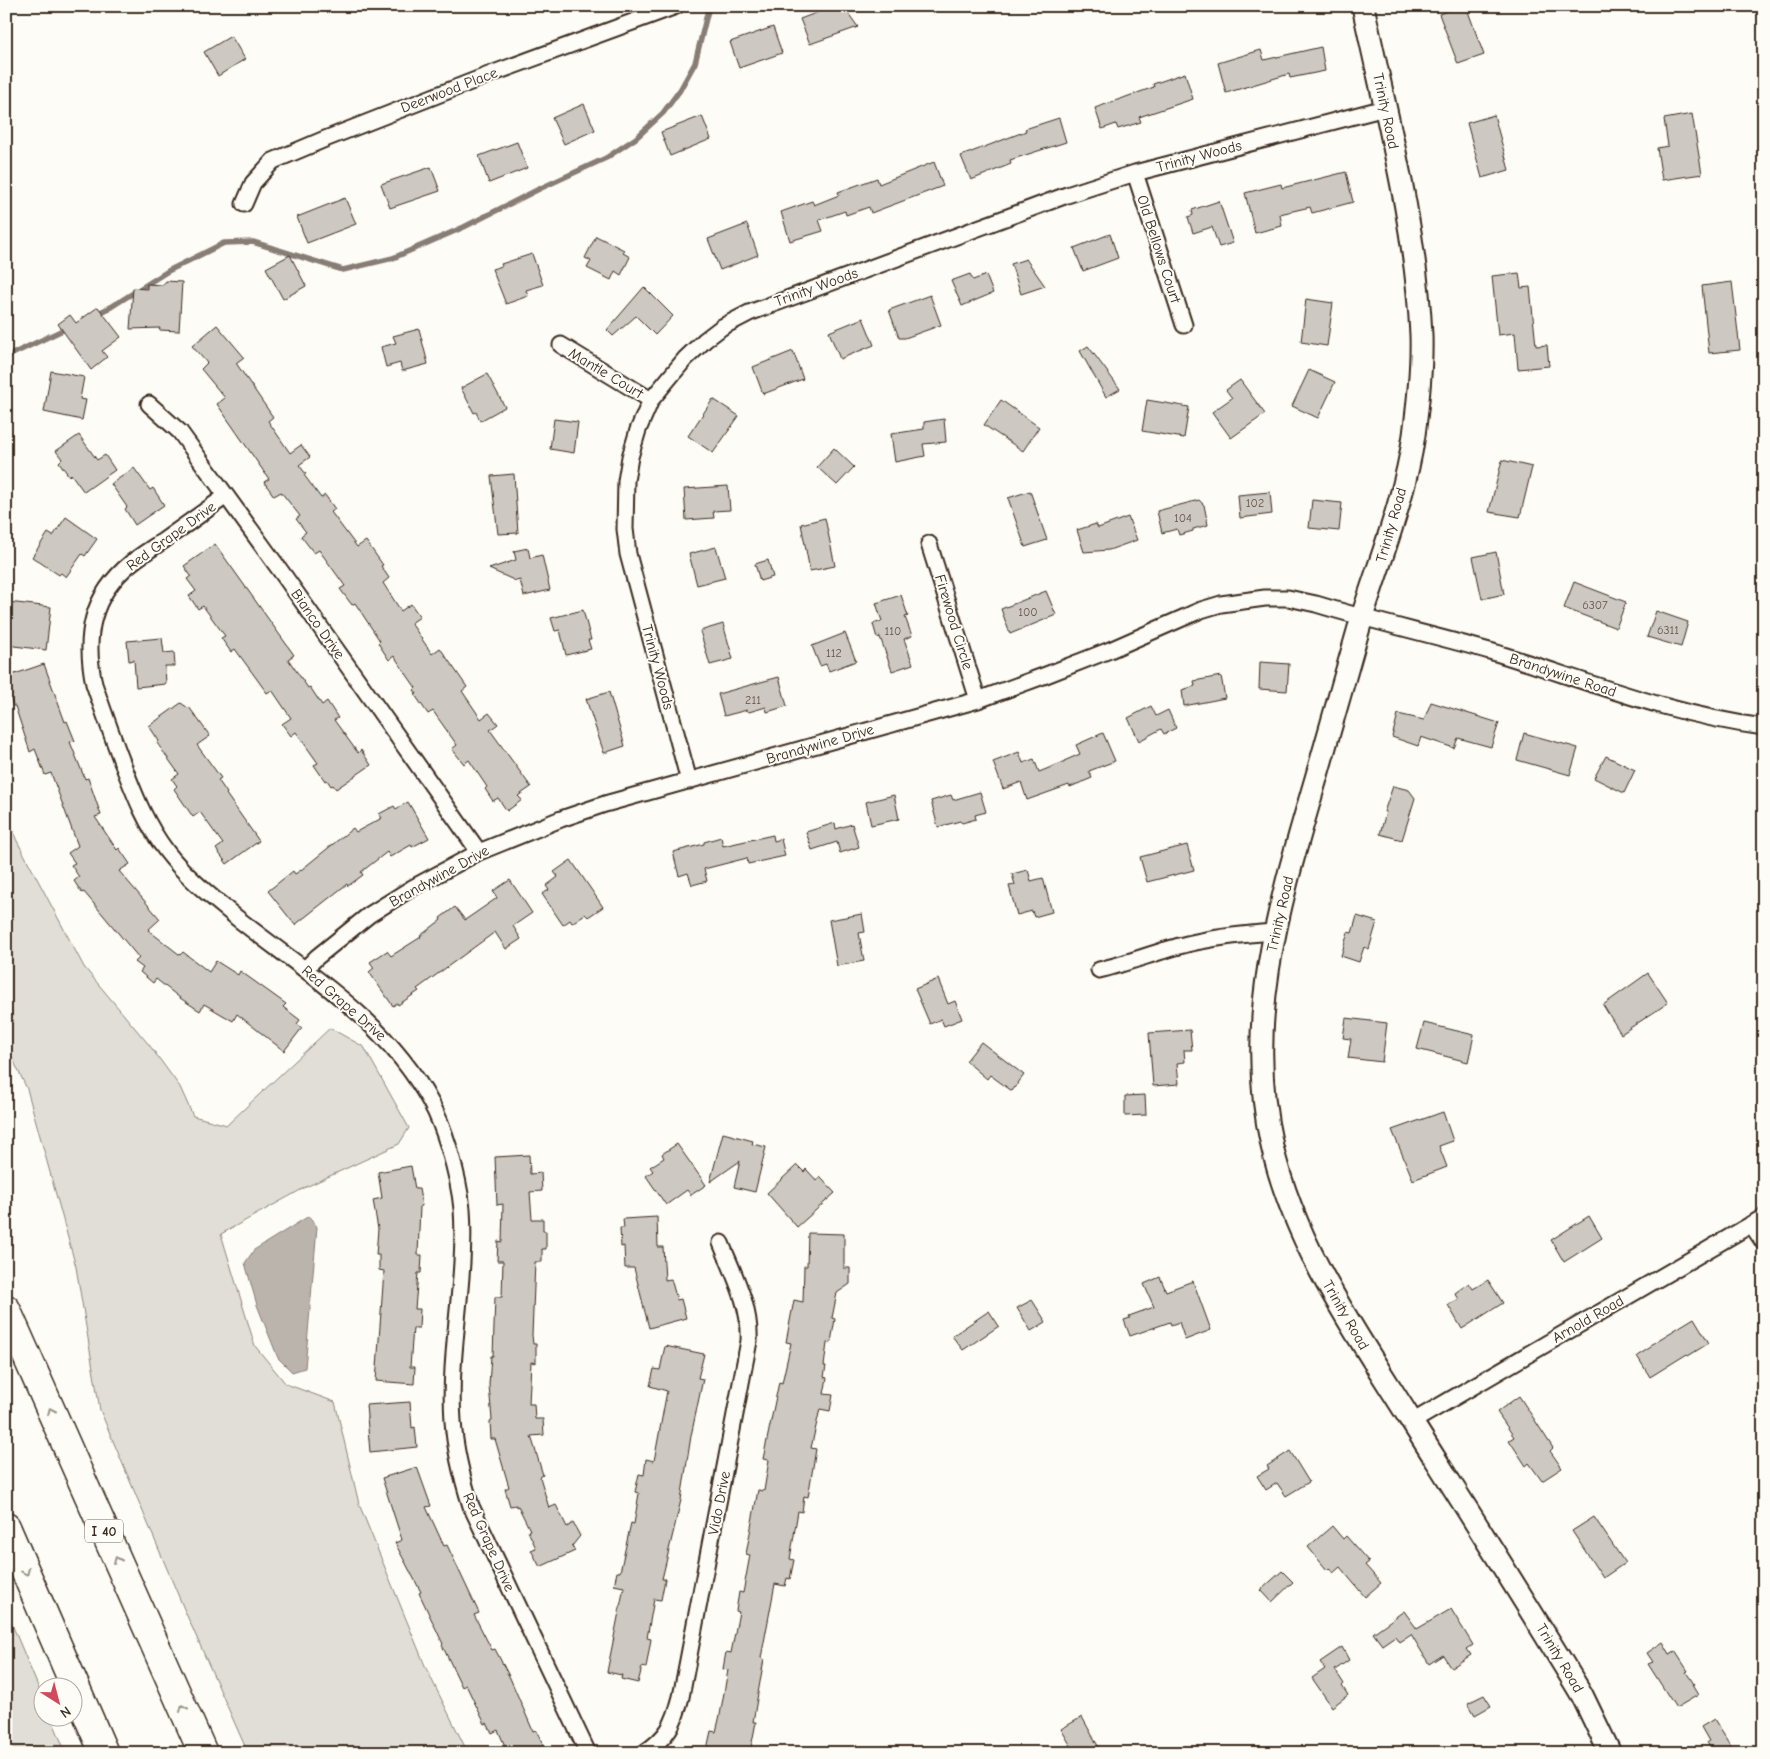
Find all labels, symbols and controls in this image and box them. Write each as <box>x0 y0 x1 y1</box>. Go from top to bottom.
street label: Deerwood Place <box>398 63 500 117</box>
street label: Trinity Road <box>1369 71 1403 151</box>
street label: Trinity Woods <box>1154 136 1244 176</box>
street label: Old Bellows Court <box>1133 193 1185 306</box>
street label: Trinity Woods <box>772 264 860 310</box>
street label: Mantle Court <box>565 344 647 403</box>
street label: Trinity Road <box>1372 485 1410 565</box>
house number: 102 <box>1246 496 1264 510</box>
street label: Red Grape Drive <box>123 497 220 574</box>
house number: 104 <box>1174 511 1192 525</box>
street label: Firewood Circle <box>931 572 977 672</box>
street label: Bianco Drive <box>287 586 349 663</box>
house number: 6307 <box>1582 598 1608 612</box>
house number: 100 <box>1018 605 1038 619</box>
street label: Trinity Woods <box>638 622 678 712</box>
house number: 6311 <box>1657 623 1679 637</box>
house number: 110 <box>885 624 901 638</box>
house number: 112 <box>826 646 842 660</box>
street label: Brandywine Road <box>1507 649 1619 701</box>
house number: 211 <box>745 693 761 707</box>
street label: Brandywine Drive <box>764 720 876 768</box>
street label: Brandywine Drive <box>386 841 492 911</box>
street label: Trinity Road <box>1263 874 1297 954</box>
street label: Red Grape Drive <box>298 961 390 1045</box>
street label: Trinity Road <box>1319 1277 1373 1353</box>
street label: Arnold Road <box>1549 1291 1627 1347</box>
one-way arrow <box>47 1407 58 1416</box>
street label: Vido Drive <box>704 1469 734 1536</box>
street label: Red Grape Drive <box>459 1490 519 1595</box>
road number: I 40 <box>85 1520 123 1542</box>
one-way arrow <box>113 1556 123 1565</box>
one-way arrow <box>19 1567 30 1576</box>
street label: Trinity Road <box>1532 1620 1588 1696</box>
north arrow <box>32 1676 82 1726</box>
text: N <box>57 1703 74 1722</box>
one-way arrow <box>179 1704 190 1713</box>

